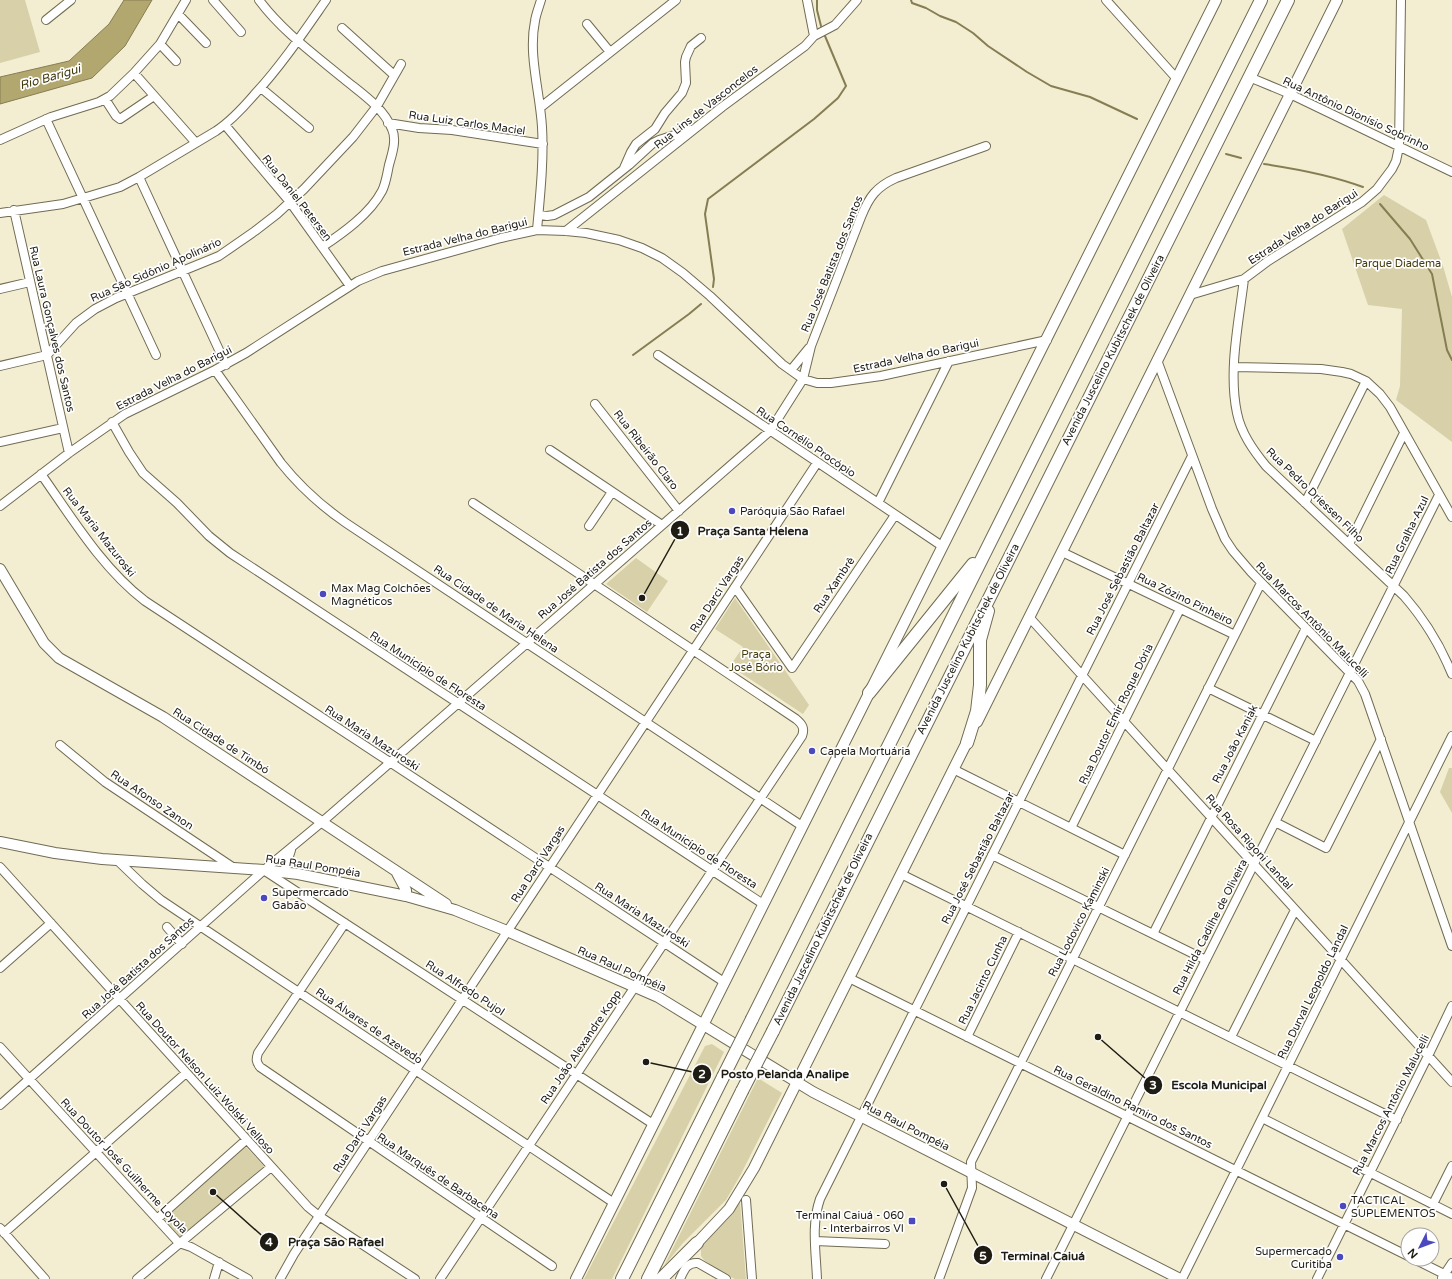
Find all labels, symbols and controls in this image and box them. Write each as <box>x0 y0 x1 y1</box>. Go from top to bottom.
water label: Rio Barigui <box>18 61 84 92</box>
street label: Rua Lins de Vasconcelos <box>652 62 760 152</box>
street label: Rua Antônio Dionísio Sobrinho <box>1281 74 1432 154</box>
street label: Rua Luiz Carlos Maciel <box>408 108 526 138</box>
street label: Rua Daniel Petersen <box>259 152 335 244</box>
street label: Estrada Velha do Barigui <box>1246 187 1360 267</box>
street label: Rua José Batista dos Santos <box>799 194 865 334</box>
street label: Estrada Velha do Barigui <box>401 215 529 259</box>
street label: Rua São Sidônio Apolinário <box>89 235 224 305</box>
street label: Rua Laura Gonçalves dos Santos <box>27 245 77 413</box>
street label: Avenida Juscelino Kubitschek de Oliveira <box>1059 252 1167 448</box>
park label: Parque Diadema <box>1355 257 1441 270</box>
street label: Estrada Velha do Barigui <box>852 336 980 376</box>
street label: Estrada Velha do Barigui <box>114 343 234 413</box>
street label: Rua Cornélio Procópio <box>754 404 858 480</box>
street label: Rua Ribeirão Claro <box>611 408 681 493</box>
street label: Rua Pedro Driessen Filho <box>1263 445 1367 545</box>
street label: Rua Maria Mazuroski <box>60 485 138 579</box>
street label: Rua Gralha-Azul <box>1382 494 1432 576</box>
street label: Rua José Sebastião Baltazar <box>1084 500 1162 637</box>
place label: Paróquia São Rafael <box>740 505 845 518</box>
marker: Paróquia São Rafael <box>727 506 737 516</box>
street label: Rua José Batista dos Santos <box>536 516 654 622</box>
callout: Praça Santa Helena <box>670 518 816 542</box>
text: 1 <box>676 524 684 538</box>
text: Praça Santa Helena <box>698 524 809 539</box>
street label: Avenida Juscelino Kubitschek de Oliveira <box>914 541 1022 737</box>
street label: Rua Darci Vargas <box>687 553 747 635</box>
street label: Rua Xambrê <box>811 555 857 615</box>
street label: Rua Marcos Antônio Malucelli <box>1253 559 1371 681</box>
street label: Rua Cidade de Maria Helena <box>431 562 561 656</box>
street label: Rua Zózino Pinheiro <box>1135 570 1235 628</box>
place label: Max Mag Colchões Magnéticos <box>331 582 431 608</box>
marker: Max Mag Colchões Magnéticos <box>318 589 328 599</box>
street label: Rua Município de Floresta <box>367 629 489 713</box>
street label: Rua Doutor Emir Roque Dória <box>1076 642 1156 786</box>
park label: Praça José Bório <box>729 648 783 674</box>
street label: Rua Maria Mazuroski <box>322 703 422 773</box>
street label: Rua João Kaniak <box>1210 703 1260 785</box>
street label: Rua Cidade de Timbó <box>170 705 272 777</box>
place label: Capela Mortuária <box>820 745 910 758</box>
marker: Capela Mortuária <box>807 746 817 756</box>
street label: Rua Afonso Zanon <box>108 768 196 832</box>
street label: Rua José Sebastião Baltazar <box>939 789 1017 926</box>
street label: Rua Rosa Rigoni Landal <box>1203 792 1295 892</box>
street label: Rua Município de Floresta <box>638 807 760 891</box>
street label: Rua Darci Vargas <box>508 823 568 905</box>
street label: Avenida Juscelino Kubitschek de Oliveira <box>771 831 875 1027</box>
street label: Rua Raul Pompéia <box>265 852 361 880</box>
street label: Rua Hilda Cadilhe de Oliveira <box>1170 857 1250 997</box>
street label: Rua Lodovico Kaminski <box>1046 865 1112 979</box>
street label: Rua Maria Mazuroski <box>592 880 692 950</box>
place label: Supermercado Gabão <box>272 886 349 912</box>
marker: Supermercado Gabão <box>259 893 269 903</box>
street label: Rua José Batista dos Santos <box>79 914 197 1022</box>
street label: Rua Durval Leopoldo Landal <box>1275 923 1351 1061</box>
street label: Rua Jacinto Cunha <box>956 933 1010 1027</box>
street label: Rua Raul Pompéia <box>576 944 668 994</box>
street label: Rua Alfredo Pujol <box>423 958 507 1018</box>
street label: Rua Álvares de Azevedo <box>313 984 426 1067</box>
street label: Rua João Alexandre Kopp <box>538 987 624 1107</box>
street label: Rua Doutor Nelson Luiz Wolski Velloso <box>133 999 277 1157</box>
street label: Rua Marcos Antônio Malucelli <box>1350 1033 1432 1177</box>
callout: Posto Pelanda Analipe <box>692 1062 857 1086</box>
street label: Rua Geraldino Ramiro dos Santos <box>1051 1063 1215 1151</box>
text: 2 <box>698 1067 706 1081</box>
text: Posto Pelanda Analipe <box>721 1067 849 1082</box>
callout: Escola Municipal <box>1143 1073 1275 1097</box>
text: 3 <box>1149 1078 1157 1092</box>
text: Escola Municipal <box>1171 1078 1267 1093</box>
street label: Rua Darci Vargas <box>330 1093 390 1175</box>
street label: Rua Doutor José Guilherme Loyola <box>58 1096 190 1236</box>
street label: Rua Raul Pompéia <box>860 1098 952 1154</box>
street label: Rua Marquês de Barbacena <box>374 1130 502 1222</box>
place label: TACTICAL SUPLEMENTOS <box>1351 1194 1436 1220</box>
marker: TACTICAL SUPLEMENTOS <box>1338 1201 1348 1211</box>
place label: Terminal Caiuá - 060 - Interbairros VI <box>796 1209 904 1235</box>
marker: Terminal Caiuá - 060 - Interbairros VI <box>907 1216 917 1226</box>
north arrow <box>1400 1227 1440 1267</box>
callout: Praça São Rafael <box>259 1230 392 1254</box>
text: 4 <box>265 1235 273 1249</box>
text: Praça São Rafael <box>288 1235 384 1250</box>
callout: Terminal Caiuá <box>973 1243 1093 1267</box>
place label: Supermercado Curitiba <box>1255 1245 1332 1271</box>
text: N <box>1405 1246 1421 1261</box>
text: 5 <box>979 1249 987 1263</box>
text: Terminal Caiuá <box>1000 1249 1085 1263</box>
marker: Supermercado Curitiba <box>1335 1252 1345 1262</box>

